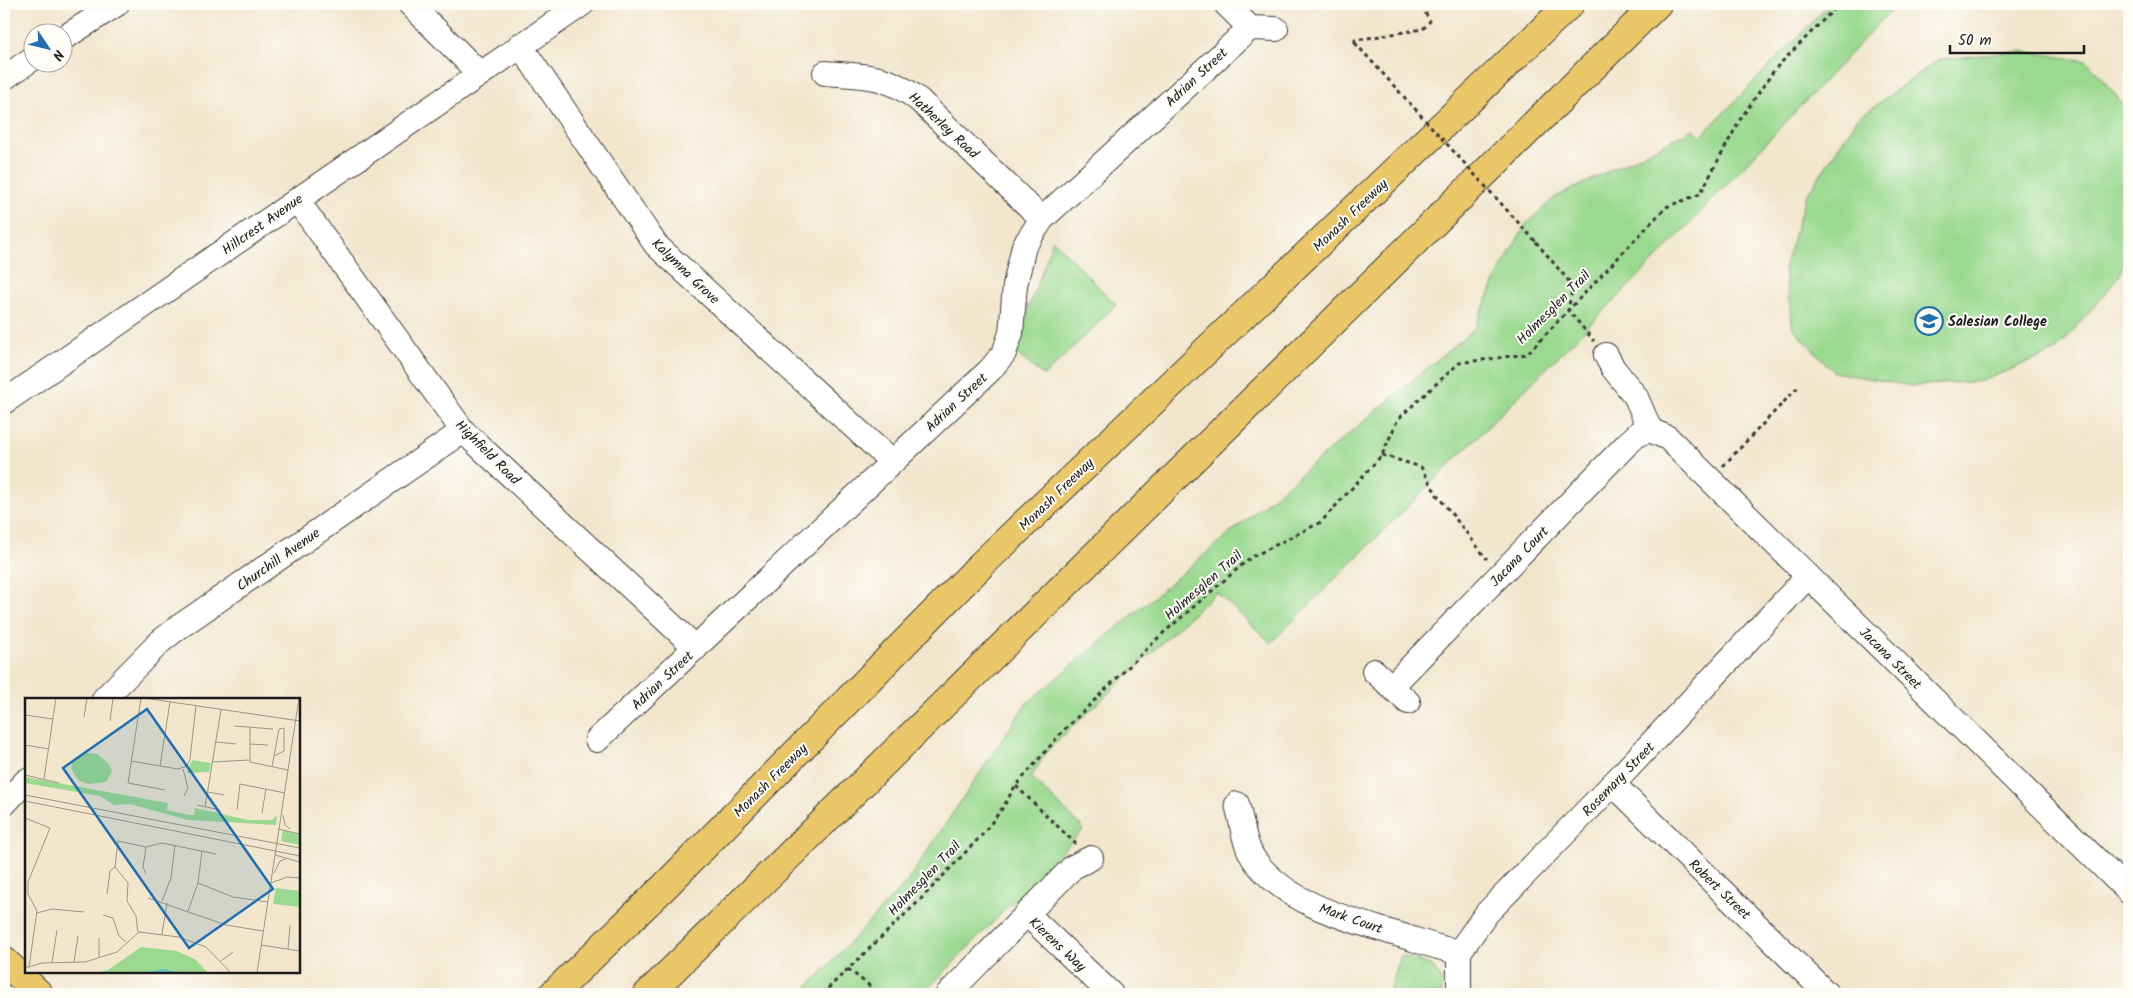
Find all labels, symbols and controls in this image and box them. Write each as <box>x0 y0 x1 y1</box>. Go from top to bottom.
north arrow <box>22 22 72 72</box>
scale bar <box>1950 22 2084 54</box>
text: 50 m <box>1958 29 1992 53</box>
street label: Adrian Street <box>1160 42 1233 113</box>
text: N <box>46 45 69 65</box>
street label: Hatherley Road <box>903 87 984 165</box>
street label: Monash Freeway <box>1308 174 1394 258</box>
street label: Hillcrest Avenue <box>217 188 308 261</box>
street label: Kalymna Grove <box>646 233 725 310</box>
street label: Holmesglen Trail <box>1511 265 1596 350</box>
school or university icon: Salesian College <box>1914 306 1944 336</box>
place label: Salesian College <box>1948 311 2047 333</box>
street label: Adrian Street <box>920 367 993 438</box>
street label: Highfield Road <box>450 415 526 491</box>
street label: Monash Freeway <box>1014 453 1100 537</box>
street label: Jacana Court <box>1485 521 1555 592</box>
street label: Churchill Avenue <box>232 522 326 597</box>
street label: Holmesglen Trail <box>1160 545 1248 626</box>
street label: Jacana Street <box>1854 622 1927 696</box>
street label: Adrian Street <box>626 645 699 716</box>
inset map <box>25 698 300 973</box>
street label: Rosemary Street <box>1577 737 1661 822</box>
street label: Monash Freeway <box>728 738 813 823</box>
street label: Holmesglen Trail <box>883 836 967 921</box>
street label: Robert Street <box>1683 854 1756 926</box>
street label: Mark Court <box>1316 898 1386 940</box>
street label: Kierens Way <box>1023 912 1091 978</box>

